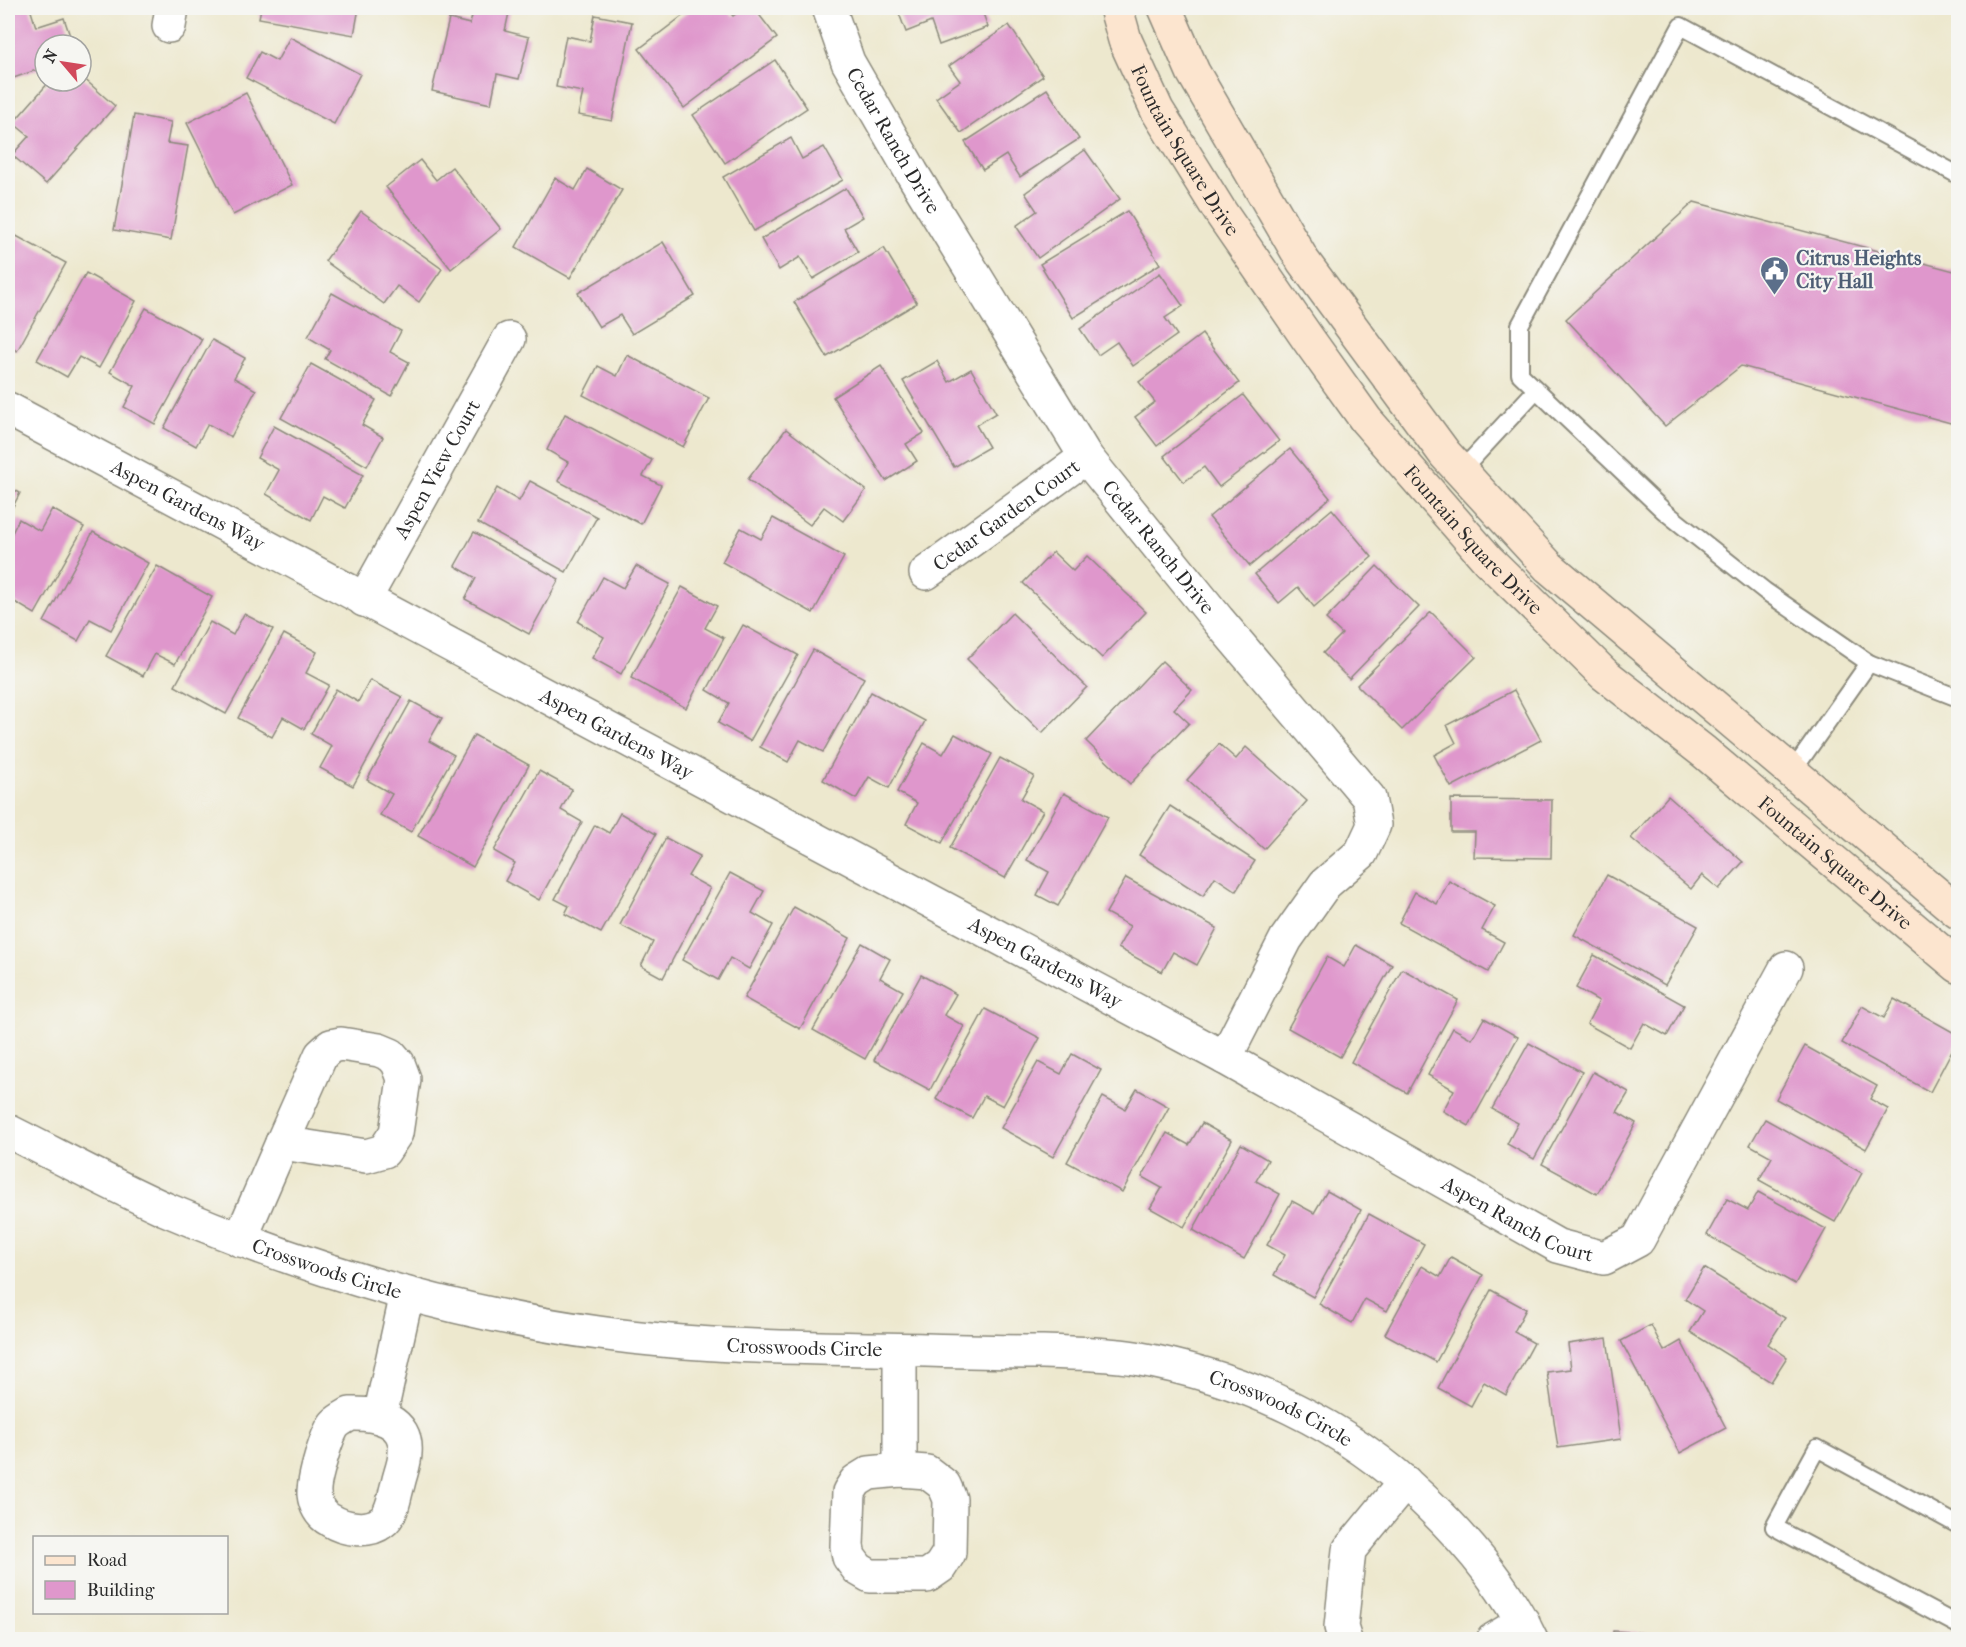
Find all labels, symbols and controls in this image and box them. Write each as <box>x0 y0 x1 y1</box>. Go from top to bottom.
north arrow <box>33 33 93 93</box>
text: N <box>39 45 62 66</box>
street label: Fountain Square Drive <box>1126 61 1244 240</box>
street label: Cedar Ranch Drive <box>842 64 945 218</box>
place label: Citrus Heights City Hall <box>1796 247 1922 293</box>
public building icon: Citrus Heights City Hall <box>1759 254 1791 296</box>
street label: Aspen View Court <box>389 396 485 543</box>
street label: Aspen Gardens Way <box>106 455 270 556</box>
street label: Cedar Garden Court <box>929 455 1084 576</box>
street label: Fountain Square Drive <box>1399 461 1547 619</box>
street label: Cedar Ranch Drive <box>1097 476 1219 619</box>
street label: Aspen Gardens Way <box>535 683 699 785</box>
street label: Fountain Square Drive <box>1753 792 1917 934</box>
street label: Aspen Gardens Way <box>964 912 1127 1014</box>
street label: Aspen Ranch Court <box>1437 1171 1596 1267</box>
street label: Crosswoods Circle <box>249 1234 404 1304</box>
street label: Crosswoods Circle <box>726 1334 883 1361</box>
street label: Crosswoods Circle <box>1206 1365 1357 1452</box>
legend <box>33 1536 228 1614</box>
text: Road <box>87 1550 127 1571</box>
text: Building <box>87 1580 155 1601</box>

